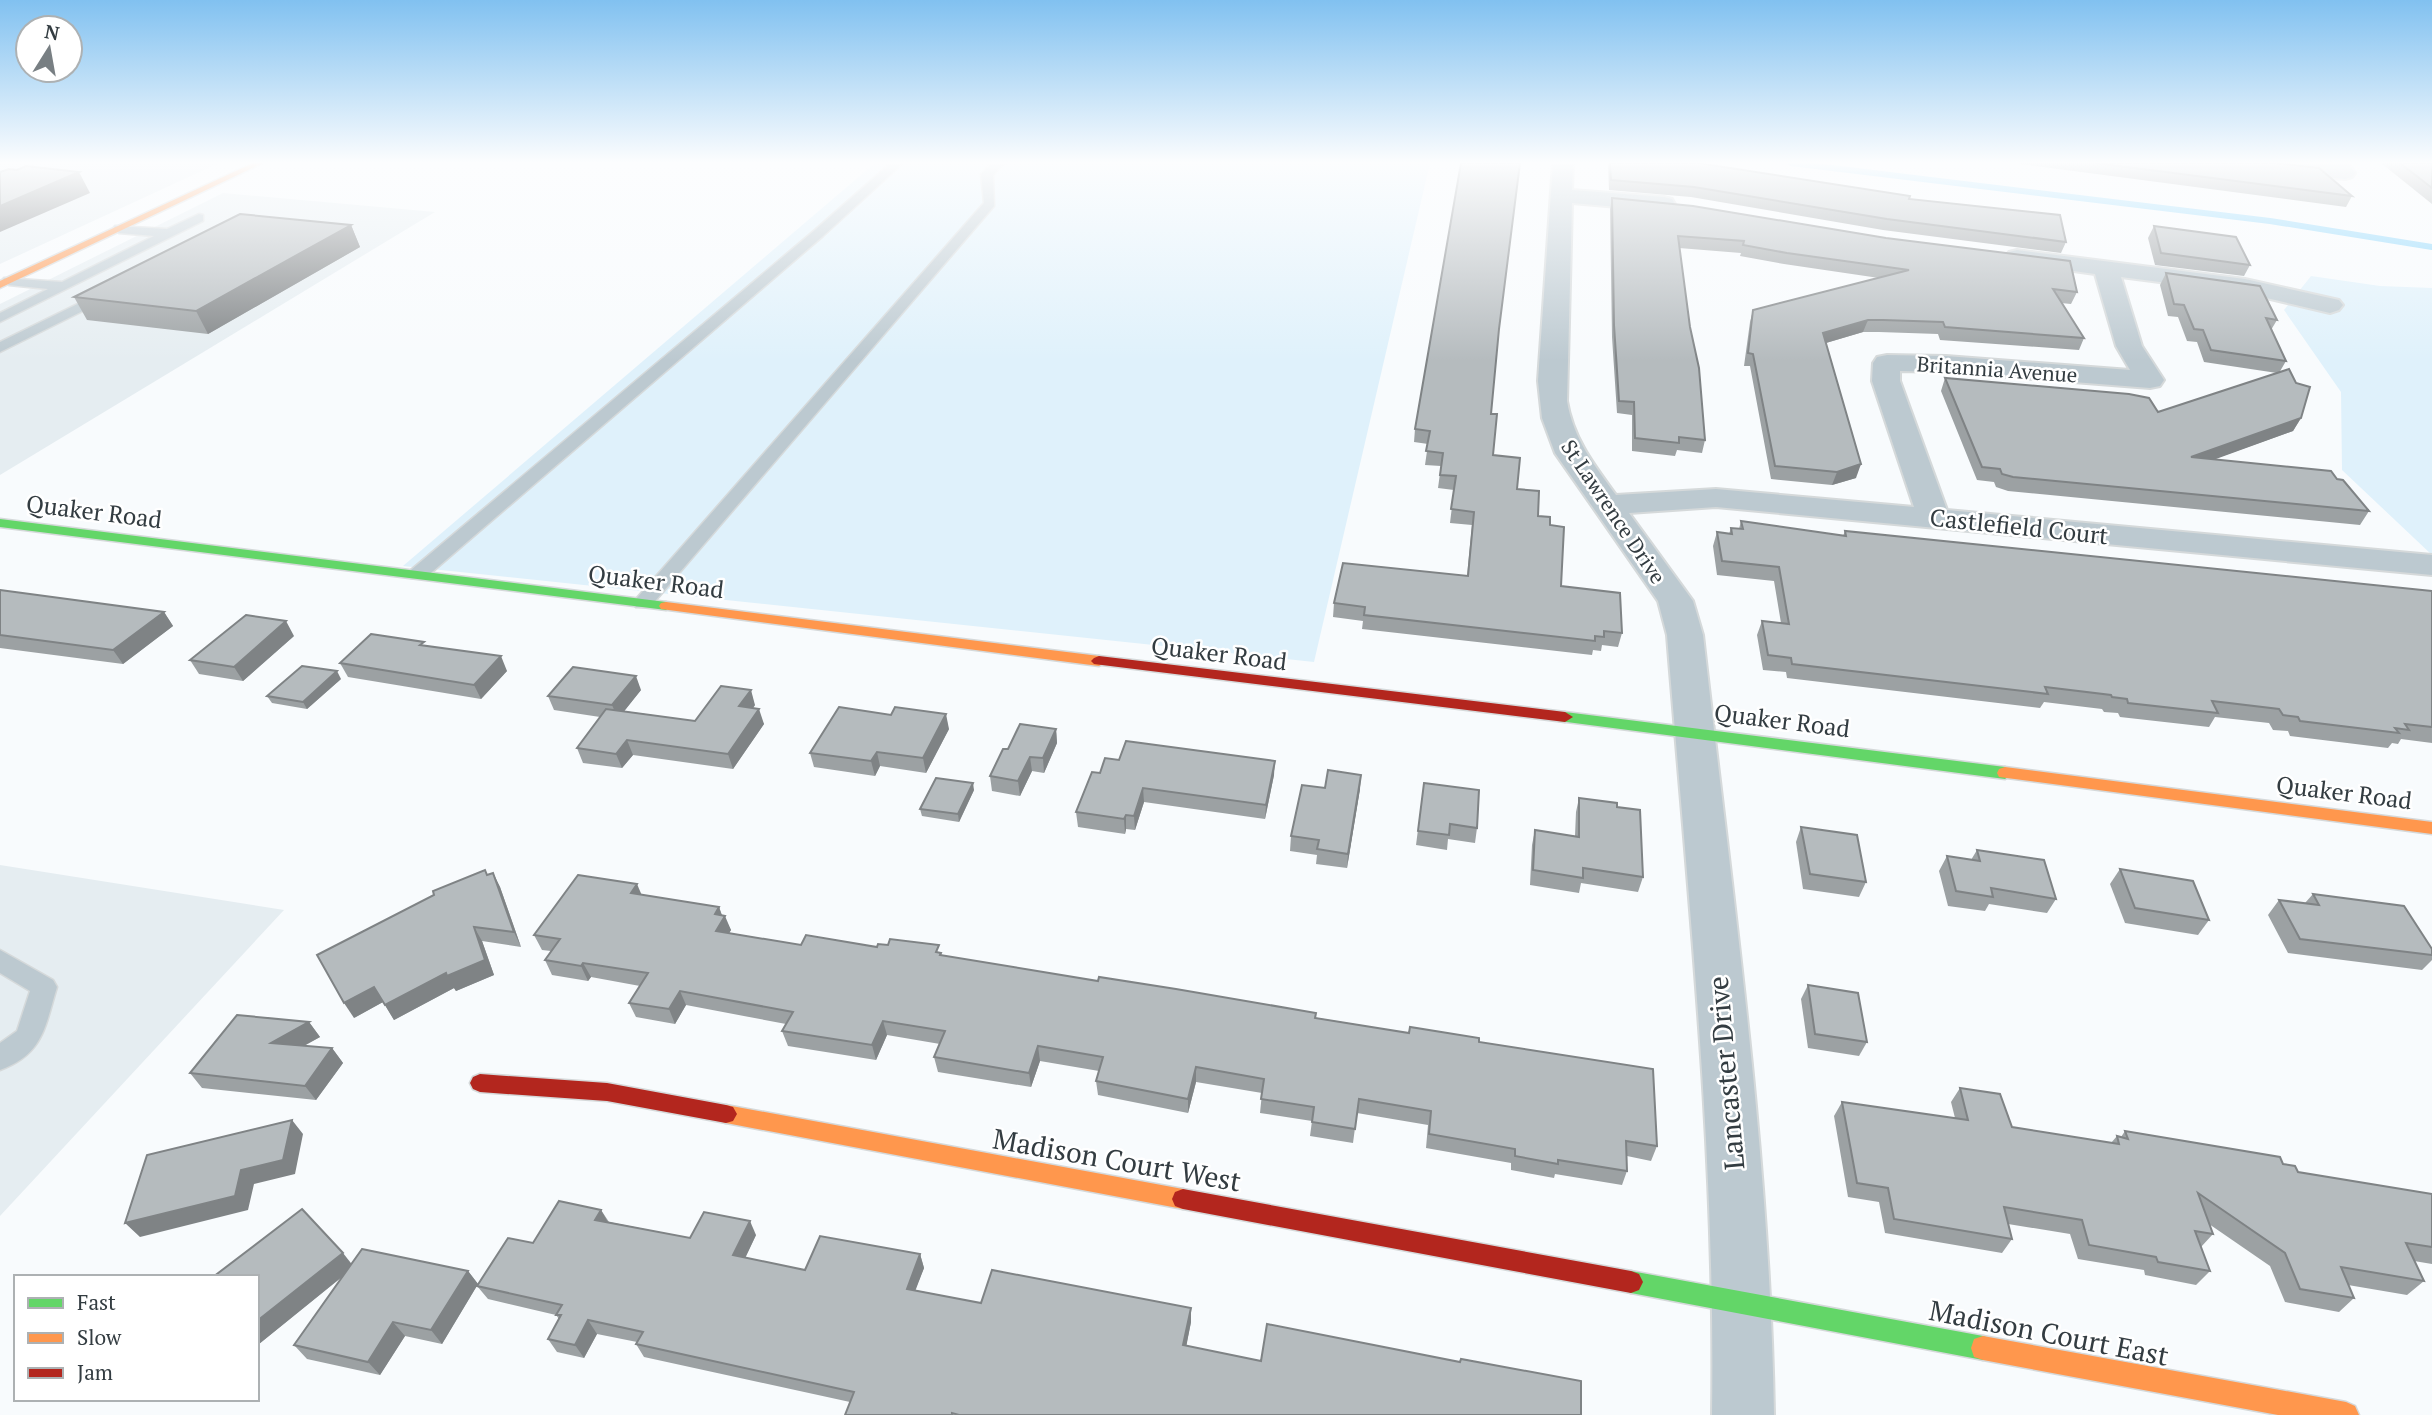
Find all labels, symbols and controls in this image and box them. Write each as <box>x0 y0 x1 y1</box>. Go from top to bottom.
north arrow <box>14 14 84 84</box>
text: N <box>43 18 62 46</box>
street label: Britannia Avenue <box>1916 349 2078 389</box>
street label: St Lawrence Drive <box>1555 434 1672 589</box>
street label: Quaker Road <box>24 487 164 535</box>
street label: Castlefield Court <box>1928 501 2110 551</box>
street label: Quaker Road <box>586 557 726 605</box>
street label: Quaker Road <box>1149 629 1289 677</box>
street label: Quaker Road <box>1712 696 1852 744</box>
street label: Quaker Road <box>2274 768 2414 816</box>
street label: Lancaster Drive <box>1699 975 1752 1171</box>
street label: Madison Court West <box>990 1119 1245 1200</box>
legend <box>14 1275 259 1401</box>
text: Fast <box>77 1288 116 1316</box>
street label: Madison Court East <box>1926 1291 2173 1374</box>
text: Slow <box>77 1323 122 1351</box>
text: Jam <box>77 1358 113 1386</box>

